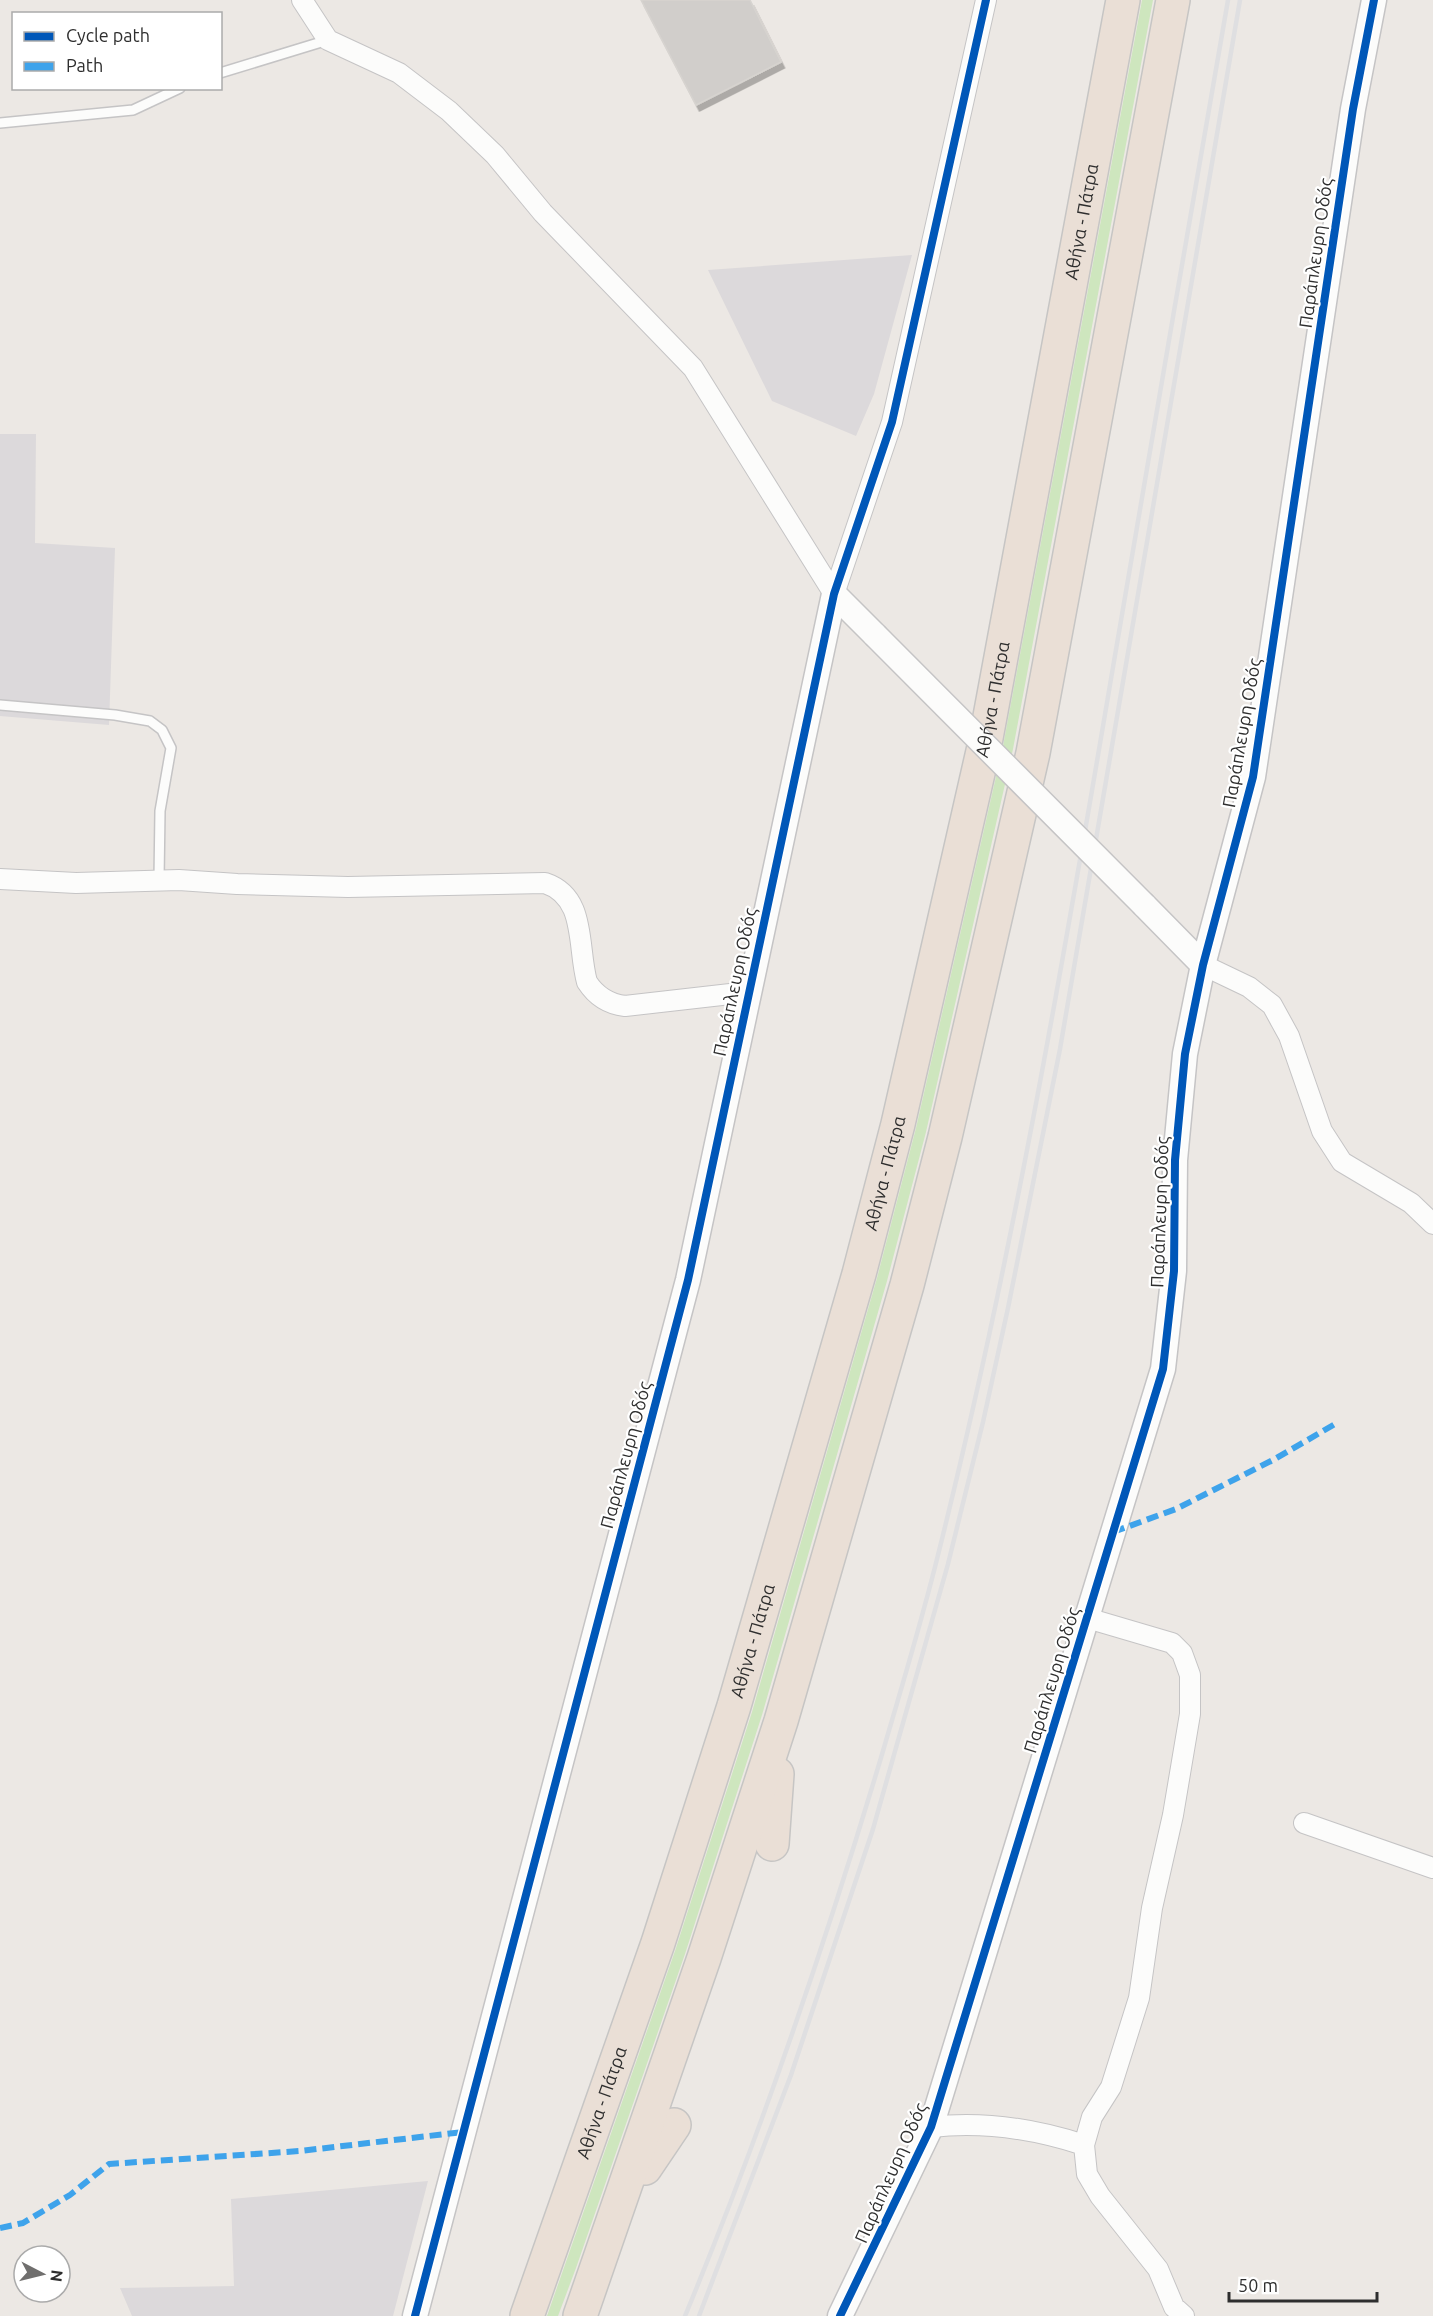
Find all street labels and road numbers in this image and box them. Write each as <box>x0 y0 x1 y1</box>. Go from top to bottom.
street label: Αθήνα - Πάτρα <box>1060 162 1101 281</box>
street label: Παράπλευρη Οδός <box>1295 176 1336 329</box>
street label: Αθήνα - Πάτρα <box>971 639 1013 759</box>
street label: Παράπλευρη Οδός <box>1218 657 1265 809</box>
street label: Παράπλευρη Οδός <box>708 906 761 1058</box>
street label: Αθήνα - Πάτρα <box>860 1114 909 1233</box>
street label: Παράπλευρη Οδός <box>1146 1136 1173 1288</box>
street label: Παράπλευρη Οδός <box>596 1379 655 1531</box>
street label: Αθήνα - Πάτρα <box>726 1581 778 1700</box>
street label: Παράπλευρη Οδός <box>1019 1604 1084 1755</box>
street label: Αθήνα - Πάτρα <box>572 2043 630 2161</box>
street label: Παράπλευρη Οδός <box>850 2099 931 2246</box>

